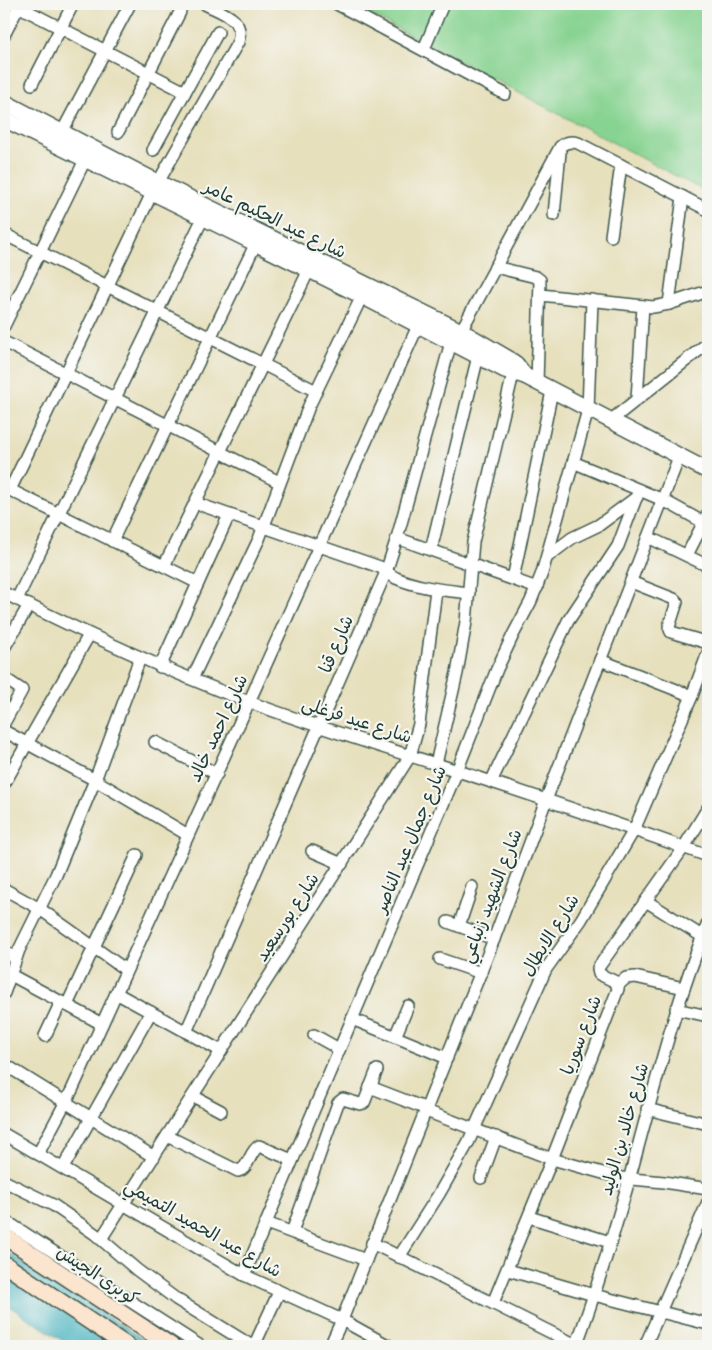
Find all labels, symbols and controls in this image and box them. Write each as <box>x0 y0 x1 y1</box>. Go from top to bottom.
street label: شارع عبد الحكيم عامر <box>197 175 349 267</box>
street label: شارع قنا <box>315 612 362 678</box>
street label: شارع احمد خالد <box>184 671 256 787</box>
street label: شارع عيد فرغلى <box>298 693 414 752</box>
street label: شارع جمال عبد الناصر <box>369 762 455 919</box>
street label: شارع الشهيد زنباعي <box>456 826 531 968</box>
street label: شارع بورسعيد <box>251 869 327 968</box>
street label: شارع الابطال <box>517 890 587 982</box>
street label: شارع سوريا <box>557 993 610 1079</box>
street label: شارع خالد بن الوليد <box>596 1060 657 1199</box>
street label: شارع عبد الحميد التميمي <box>118 1175 285 1286</box>
street label: كوبرى الجيش <box>51 1241 143 1313</box>

